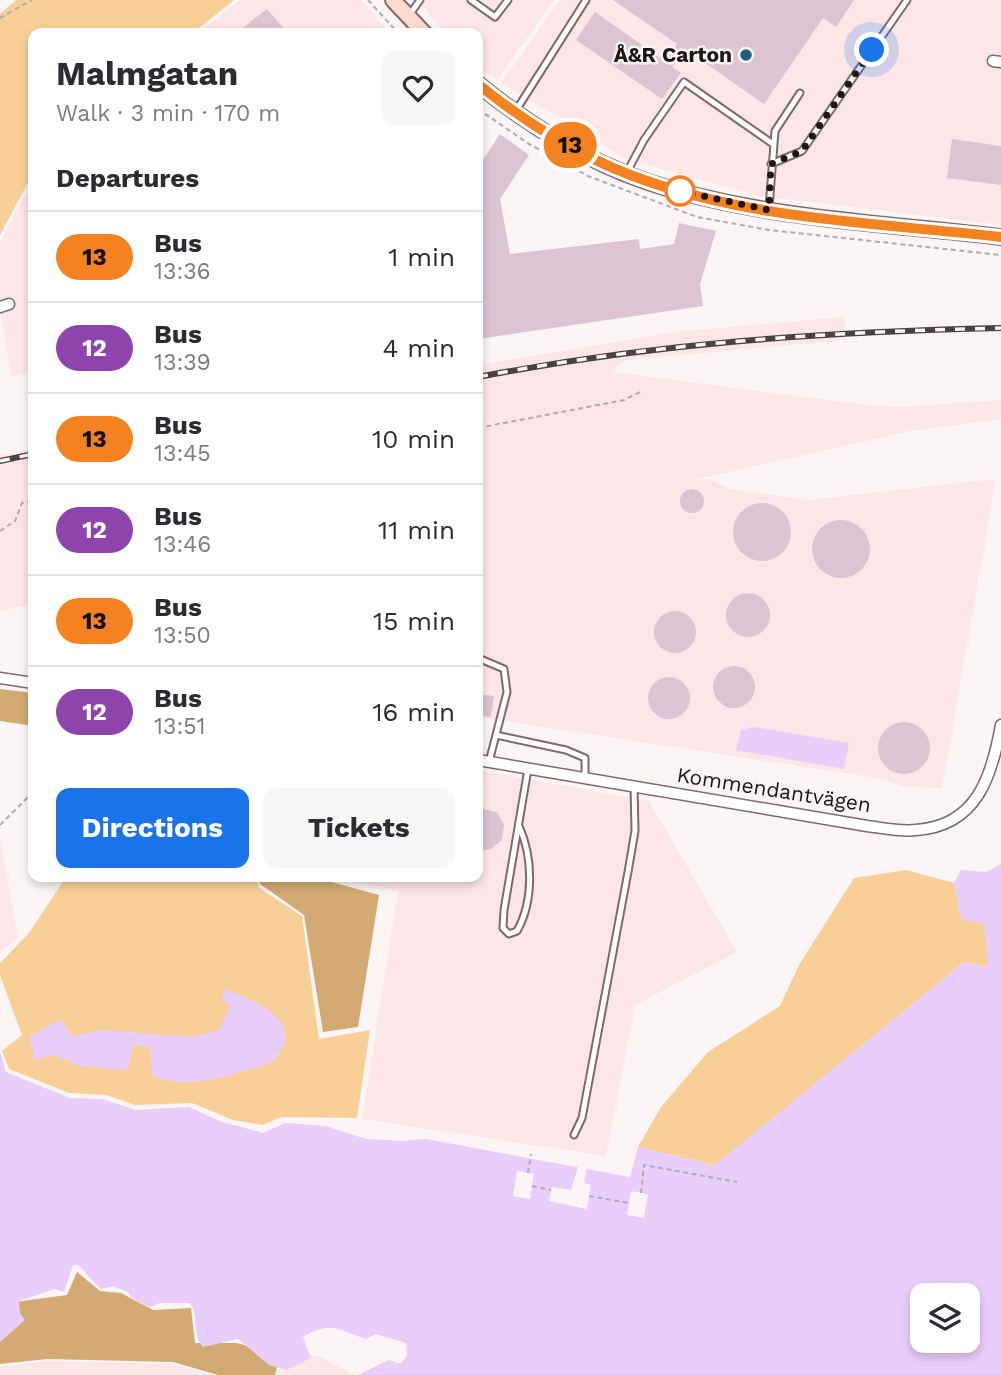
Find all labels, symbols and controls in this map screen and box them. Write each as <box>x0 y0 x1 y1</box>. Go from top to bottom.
your location <box>854 32 889 67</box>
place label: Å&R Carton <box>614 42 732 67</box>
marker: Å&R Carton <box>738 47 754 63</box>
button: heart <box>381 51 455 125</box>
text: Malmgatan <box>56 54 238 93</box>
text: Walk · 3 min · 170 m <box>56 100 280 127</box>
line badge: 13 <box>538 122 602 168</box>
text: 13 <box>558 131 582 159</box>
text: Departures <box>56 163 199 193</box>
unlabelled marker <box>665 176 695 206</box>
text: Bus <box>154 228 202 258</box>
text: 1 min <box>388 242 455 272</box>
text: 13 <box>82 243 107 271</box>
text: 13:36 <box>154 258 211 285</box>
text: Bus <box>154 319 202 349</box>
text: 4 min <box>382 333 455 363</box>
text: 12 <box>82 334 107 362</box>
text: 13:39 <box>154 349 211 376</box>
text: Bus <box>154 410 202 440</box>
text: 10 min <box>372 424 455 454</box>
text: 13 <box>82 425 107 453</box>
text: 13:45 <box>154 440 211 467</box>
text: Bus <box>154 501 202 531</box>
text: 11 min <box>378 515 455 545</box>
text: 12 <box>82 516 107 544</box>
text: 13:46 <box>154 531 211 558</box>
text: Bus <box>154 592 202 622</box>
text: 15 min <box>373 606 455 636</box>
text: 13 <box>82 607 107 635</box>
text: 13:50 <box>154 622 211 649</box>
text: Bus <box>154 683 202 713</box>
text: 16 min <box>372 697 455 727</box>
text: 12 <box>82 698 107 726</box>
text: 13:51 <box>154 713 206 740</box>
street label: Kommendantvägen <box>675 762 873 817</box>
button: Directions <box>56 788 249 868</box>
button: Tickets <box>263 788 455 868</box>
map controls <box>910 1283 980 1353</box>
button: layers <box>910 1283 980 1353</box>

